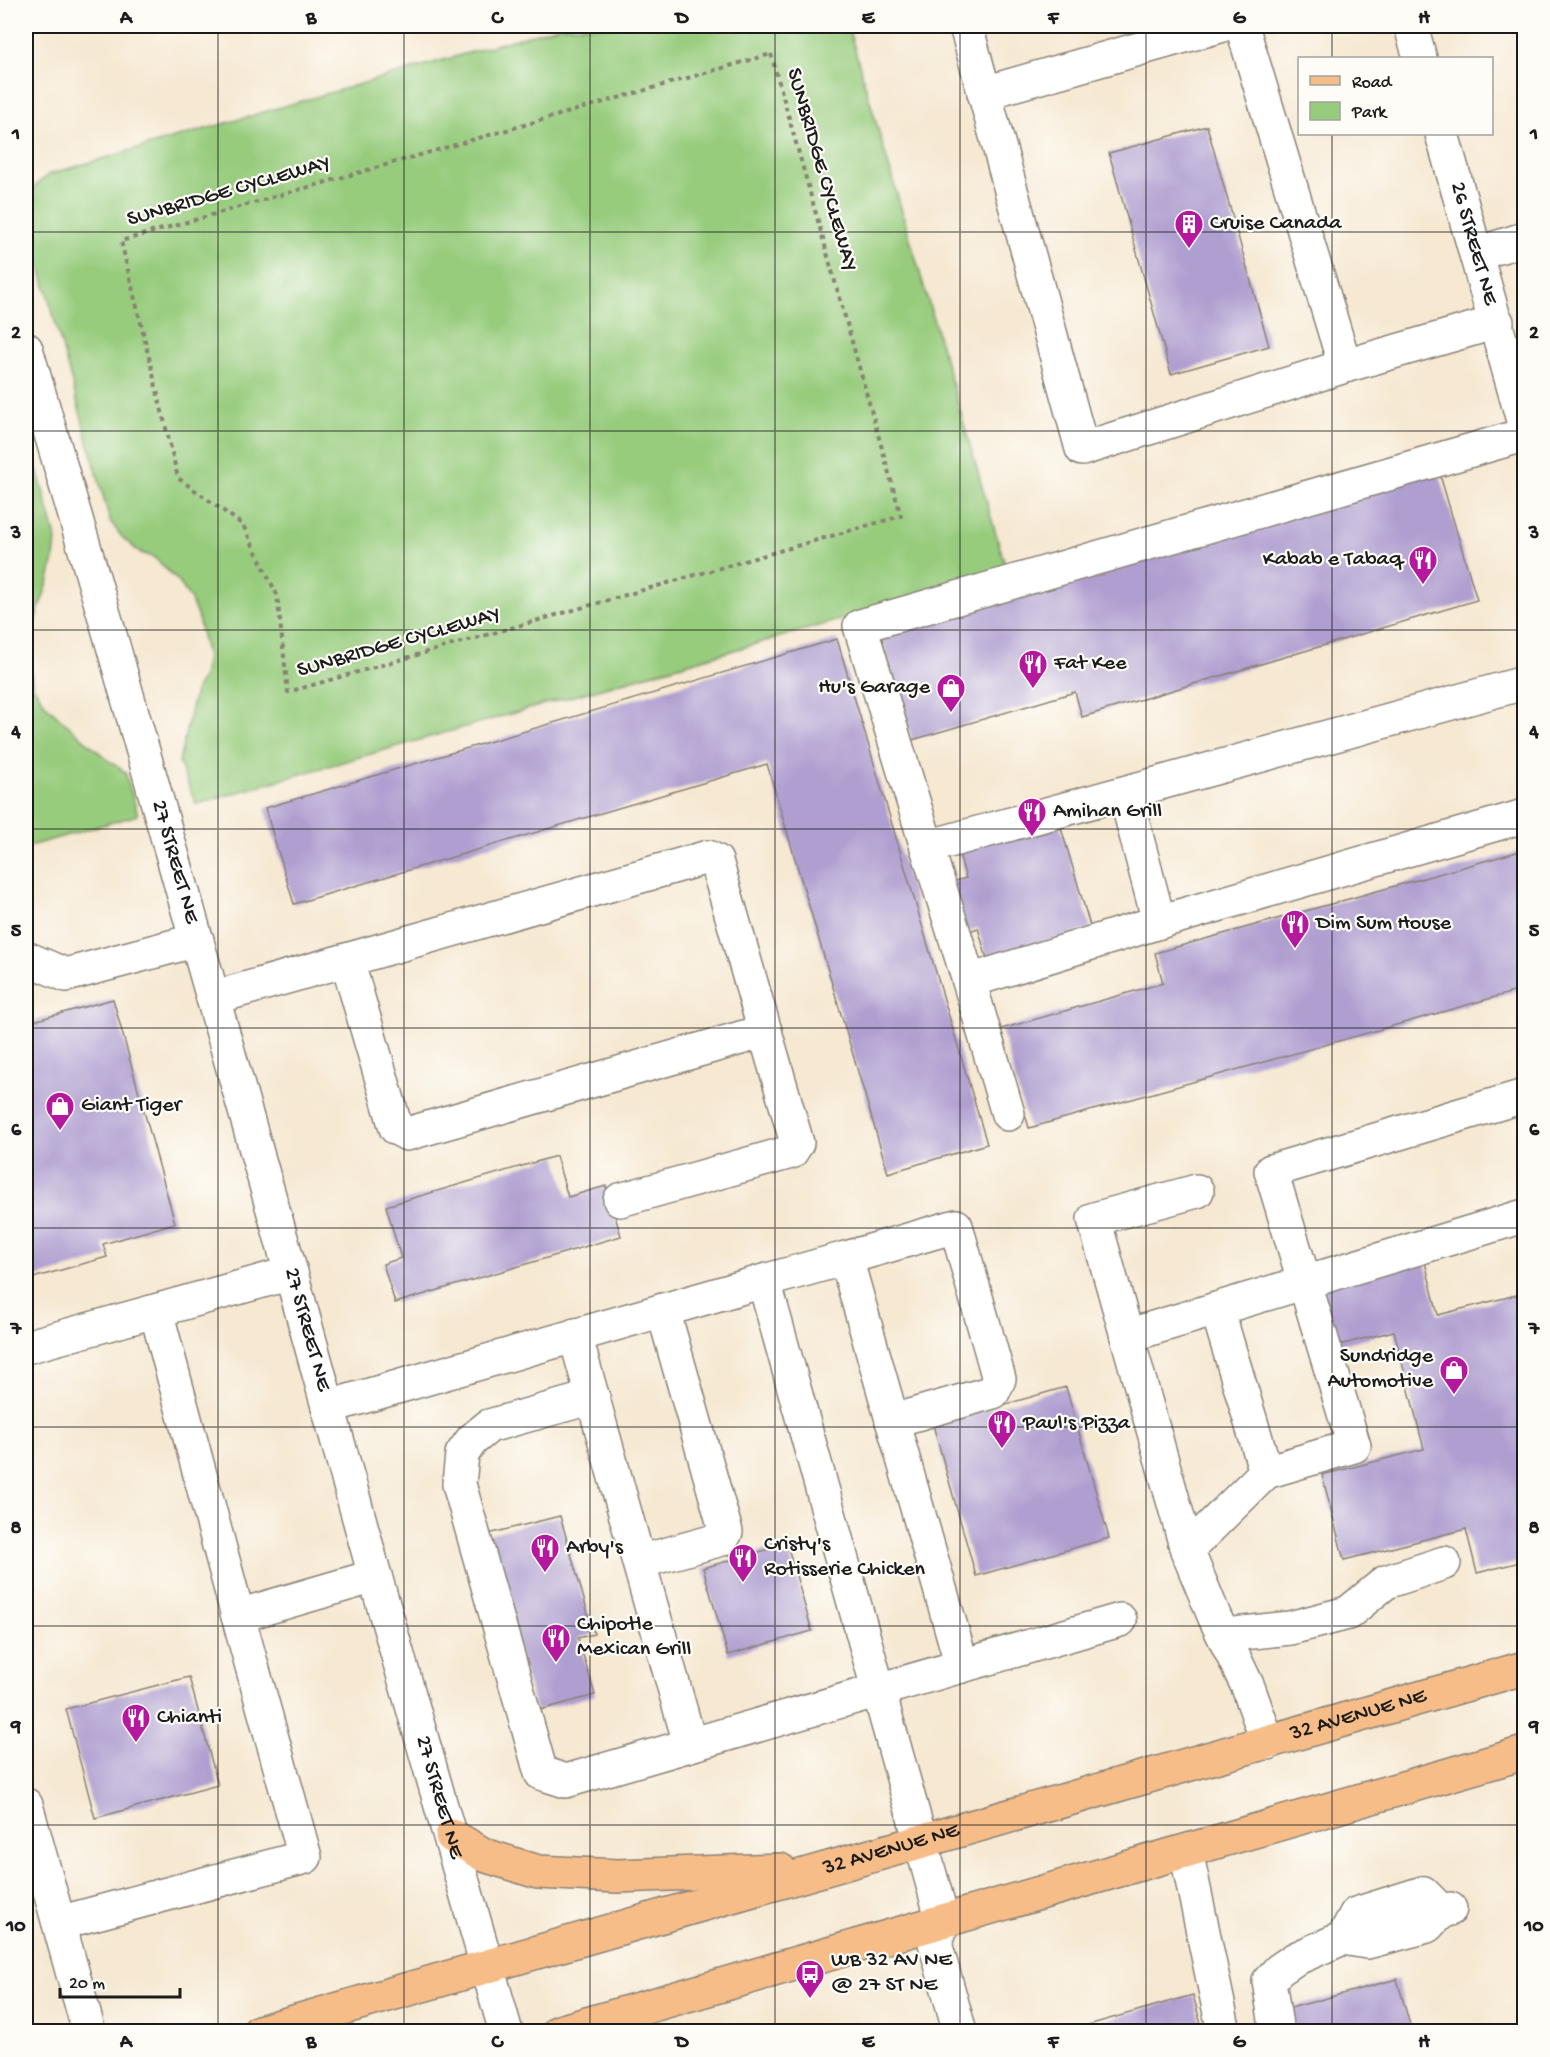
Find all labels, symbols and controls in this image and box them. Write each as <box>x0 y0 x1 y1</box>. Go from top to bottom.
text: A <box>119 8 134 31</box>
text: B <box>305 8 317 31</box>
text: C <box>491 8 505 31</box>
text: D <box>673 8 689 31</box>
text: E <box>862 8 876 31</box>
text: F <box>1047 8 1060 31</box>
text: G <box>1233 8 1247 31</box>
text: H <box>1418 8 1430 31</box>
legend <box>1298 57 1493 135</box>
street label: SUNBRIDGE CYCLEWAY <box>780 65 862 275</box>
text: Road <box>1352 73 1393 94</box>
text: Park <box>1351 103 1388 124</box>
text: 1 <box>11 124 20 147</box>
text: 1 <box>1529 124 1538 147</box>
street label: SUNBRIDGE CYCLEWAY <box>124 151 334 233</box>
street label: 26 STREET NE <box>1443 179 1503 309</box>
building icon: Cruise Canada <box>1173 208 1205 250</box>
place label: Cruise Canada <box>1210 211 1342 237</box>
text: 2 <box>11 323 21 346</box>
text: 2 <box>1529 323 1539 346</box>
text: 3 <box>10 523 21 546</box>
text: 3 <box>1528 523 1539 546</box>
restaurant icon: Kabab e Tabaq <box>1407 544 1439 586</box>
place label: Kabab e Tabaq <box>1263 547 1405 573</box>
street label: SUNBRIDGE CYCLEWAY <box>294 602 504 684</box>
restaurant icon: Fat Kee <box>1017 648 1049 690</box>
place label: Fat Kee <box>1053 651 1127 677</box>
shop icon: Hu's Garage <box>935 672 967 714</box>
place label: Hu's Garage <box>818 675 931 701</box>
text: 4 <box>10 722 21 745</box>
text: 4 <box>1528 722 1539 745</box>
restaurant icon: Amihan Grill <box>1016 796 1048 838</box>
street label: 27 STREET NE <box>145 797 205 928</box>
place label: Amihan Grill <box>1053 799 1162 825</box>
restaurant icon: Dim Sum House <box>1279 908 1311 950</box>
place label: Dim Sum House <box>1314 911 1452 937</box>
text: 5 <box>11 921 22 944</box>
text: 5 <box>1529 921 1540 944</box>
shop icon: Giant Tiger <box>44 1090 76 1132</box>
place label: Giant Tiger <box>81 1093 184 1119</box>
text: 6 <box>11 1120 22 1143</box>
text: 6 <box>1529 1120 1540 1143</box>
street label: 27 STREET NE <box>277 1265 337 1395</box>
text: 7 <box>10 1319 23 1342</box>
text: 7 <box>1528 1319 1541 1342</box>
place label: Sundridge Automotive <box>1327 1344 1434 1395</box>
shop icon: Sundridge Automotive <box>1438 1354 1470 1396</box>
restaurant icon: Paul's Pizza <box>986 1408 1018 1450</box>
place label: Paul's Pizza <box>1022 1411 1131 1437</box>
text: 8 <box>11 1518 22 1541</box>
text: 8 <box>1529 1518 1540 1541</box>
restaurant icon: Arby's <box>529 1532 561 1574</box>
place label: Cristy's Rotisserie Chicken <box>764 1532 926 1583</box>
place label: Arby's <box>566 1535 624 1561</box>
restaurant icon: Cristy's Rotisserie Chicken <box>727 1542 759 1584</box>
place label: Chipotle Mexican Grill <box>577 1612 692 1663</box>
restaurant icon: Chipotle Mexican Grill <box>540 1622 572 1664</box>
street label: 32 AVENUE NE <box>1286 1683 1431 1748</box>
restaurant icon: Chianti <box>120 1702 152 1744</box>
place label: Chianti <box>157 1705 222 1731</box>
text: 9 <box>10 1717 21 1740</box>
text: 9 <box>1528 1717 1539 1740</box>
street label: 27 STREET NE <box>409 1733 469 1863</box>
street label: 32 AVENUE NE <box>819 1818 964 1882</box>
text: 10 <box>5 1916 26 1939</box>
text: 10 <box>1523 1916 1544 1939</box>
place label: WB 32 AV NE @ 27 ST NE <box>831 1948 953 1999</box>
bus stop icon: WB 32 AV NE @ 27 ST NE <box>794 1958 826 2000</box>
scale bar <box>60 1961 180 1999</box>
text: 20 m <box>69 1974 105 1995</box>
text: A <box>119 2032 134 2055</box>
text: B <box>305 2032 317 2055</box>
text: C <box>491 2032 505 2055</box>
text: D <box>673 2032 689 2055</box>
text: E <box>862 2032 876 2055</box>
text: F <box>1047 2032 1060 2055</box>
text: G <box>1233 2032 1247 2055</box>
text: H <box>1418 2032 1430 2055</box>

